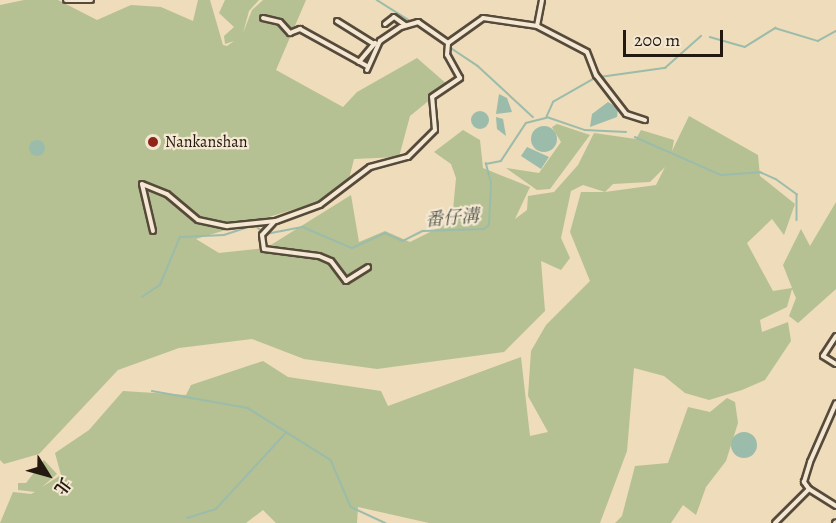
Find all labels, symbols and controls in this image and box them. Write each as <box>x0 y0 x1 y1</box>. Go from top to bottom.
scale bar <box>626 18 726 56</box>
text: 200 m <box>634 28 680 52</box>
place label: Nankanshan <box>165 132 247 152</box>
marker: Nankanshan <box>146 135 160 149</box>
water label: 番仔溝 <box>424 205 480 231</box>
north arrow <box>18 445 78 505</box>
text: 北 <box>49 473 76 499</box>

